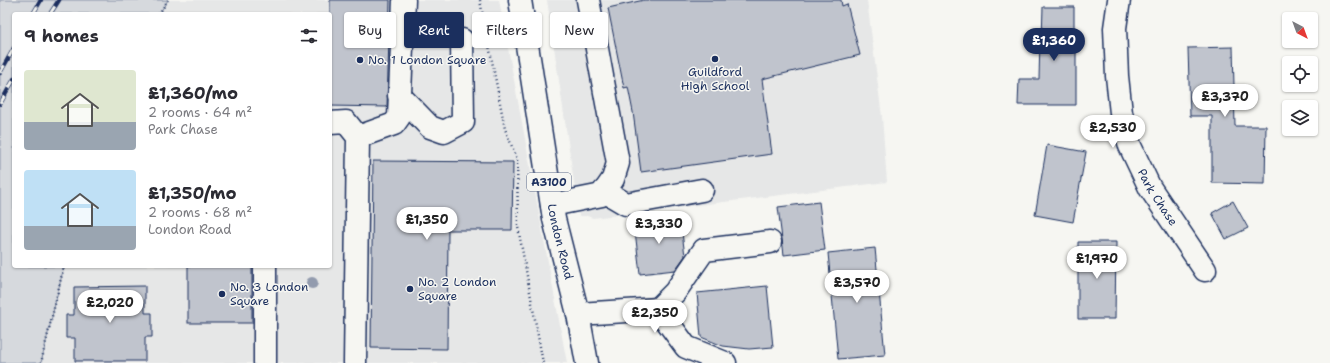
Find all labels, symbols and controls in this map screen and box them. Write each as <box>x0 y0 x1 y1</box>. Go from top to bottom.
chip: Buy <box>344 12 396 48</box>
chip: Rent <box>404 12 464 48</box>
chip: Filters <box>472 12 542 48</box>
chip: New <box>550 12 608 48</box>
north arrow <box>1282 12 1318 48</box>
map controls <box>1282 12 1318 136</box>
text: 9 homes <box>24 25 99 47</box>
icon: filters <box>298 25 320 47</box>
pin: £1,360 <box>1021 28 1087 62</box>
text: £1,360 <box>1032 32 1076 49</box>
place label: No. 1 London Square <box>368 52 487 68</box>
marker: Guildford High School <box>710 54 720 64</box>
marker: No. 1 London Square <box>355 55 365 65</box>
button: locate <box>1282 56 1318 92</box>
place label: Guildford High School <box>681 64 750 94</box>
text: £1,360/mo <box>148 82 238 104</box>
pin: £3,370 <box>1192 84 1258 118</box>
icon: home <box>56 86 104 134</box>
text: £3,370 <box>1201 88 1249 105</box>
button: layers <box>1282 100 1318 136</box>
text: 2 rooms · 64 m² <box>148 104 252 121</box>
pin: £2,530 <box>1080 115 1146 149</box>
text: £2,530 <box>1089 119 1137 136</box>
text: Park Chase <box>148 121 218 138</box>
street label: Park Chase <box>1134 166 1181 229</box>
road number: A3100 <box>527 173 571 191</box>
text: £1,350/mo <box>148 182 237 204</box>
icon: home <box>56 186 104 234</box>
street label: London Road <box>544 203 577 281</box>
text: 2 rooms · 68 m² <box>148 204 252 221</box>
pin: £1,350 <box>394 207 460 241</box>
text: £1,350 <box>405 211 449 228</box>
pin: £3,330 <box>626 211 692 245</box>
text: £3,330 <box>635 215 683 232</box>
text: London Road <box>148 221 232 238</box>
pin: £1,970 <box>1064 246 1130 280</box>
text: £1,970 <box>1076 250 1118 267</box>
pin: £3,570 <box>824 270 890 304</box>
place label: No. 2 London Square <box>418 274 496 304</box>
text: £3,570 <box>833 274 881 291</box>
place label: No. 3 London Square <box>230 279 308 309</box>
marker: No. 2 London Square <box>405 284 415 294</box>
marker: No. 3 London Square <box>217 289 227 299</box>
pin: £2,020 <box>77 290 143 324</box>
text: £2,020 <box>86 294 134 311</box>
pin: £2,350 <box>622 300 688 334</box>
text: £2,350 <box>631 304 679 321</box>

